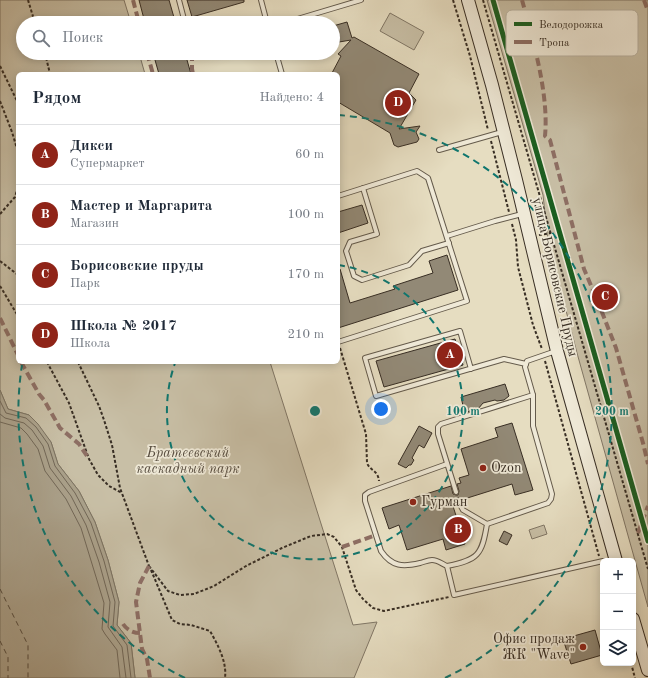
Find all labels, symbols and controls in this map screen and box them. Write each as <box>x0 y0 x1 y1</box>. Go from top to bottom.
legend <box>506 10 638 56</box>
search box <box>16 16 340 60</box>
text: Велодорожка <box>539 20 604 31</box>
icon: search <box>30 27 52 49</box>
text: Поиск <box>62 31 103 46</box>
text: Тропа <box>539 38 570 49</box>
pin: D <box>385 88 411 118</box>
text: Рядом <box>32 90 81 107</box>
text: Найдено: 4 <box>260 91 324 104</box>
text: Дикси <box>70 139 113 154</box>
text: A <box>40 148 50 161</box>
text: 60 m <box>295 148 324 161</box>
text: Супермаркет <box>70 157 145 170</box>
street label: улица Борисовские Пруды <box>530 196 580 358</box>
text: Мастер и Маргарита <box>70 199 212 214</box>
text: B <box>40 208 50 221</box>
text: 100 m <box>287 208 324 221</box>
text: Магазин <box>70 217 119 230</box>
text: Борисовские пруды <box>70 259 204 274</box>
text: C <box>41 268 49 281</box>
text: 170 m <box>287 268 324 281</box>
text: Парк <box>70 277 100 290</box>
pin: C <box>592 282 618 312</box>
text: Школа № 2017 <box>70 319 177 334</box>
text: D <box>40 328 50 341</box>
text: 210 m <box>287 328 324 341</box>
text: Школа <box>70 337 110 350</box>
pin: A <box>437 340 463 370</box>
your location <box>371 399 391 419</box>
centre of rings <box>308 404 322 418</box>
text: 100 m <box>446 406 480 418</box>
text: 200 m <box>595 406 629 418</box>
park label: Братеевский каскадный парк <box>136 446 240 477</box>
place label: Ozon <box>491 461 522 475</box>
marker: Ozon <box>478 463 488 473</box>
place label: Гурман <box>421 495 468 509</box>
marker: Гурман <box>408 497 418 507</box>
pin: B <box>445 515 471 545</box>
map controls <box>600 558 636 666</box>
button: + <box>600 558 636 594</box>
button: − <box>600 594 636 630</box>
button: layers <box>600 630 636 666</box>
place label: Офис продаж ЖК "Wave" <box>493 632 575 662</box>
marker: Офис продаж ЖК "Wave" <box>578 642 588 652</box>

